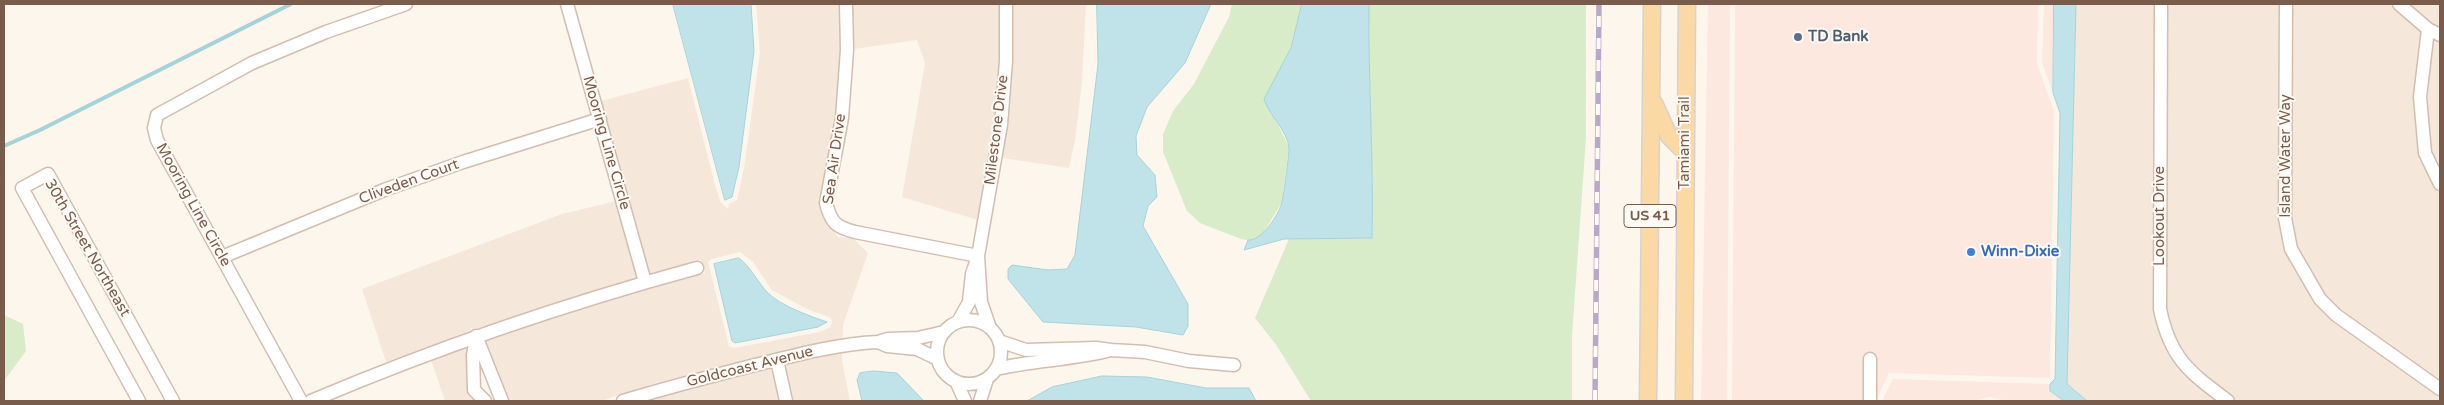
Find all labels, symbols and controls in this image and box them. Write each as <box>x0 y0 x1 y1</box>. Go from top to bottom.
place label: TD Bank <box>1808 28 1868 46</box>
marker: TD Bank <box>1792 31 1804 43</box>
street label: Mooring Line Circle <box>578 74 634 212</box>
street label: Milestone Drive <box>981 74 1013 186</box>
street label: Island Water Way <box>2277 94 2295 218</box>
street label: Tamiami Trail <box>1676 96 1694 190</box>
street label: Sea Air Drive <box>820 112 850 206</box>
street label: Mooring Line Circle <box>152 140 234 270</box>
street label: Cliveden Court <box>357 156 461 208</box>
street label: Lookout Drive <box>2151 166 2169 266</box>
street label: 30th Street Northeast <box>40 176 134 320</box>
road number: US 41 <box>1624 205 1676 228</box>
place label: Winn-Dixie <box>1981 243 2059 261</box>
marker: Winn-Dixie <box>1965 246 1977 258</box>
street label: Goldcoast Avenue <box>685 343 815 391</box>

